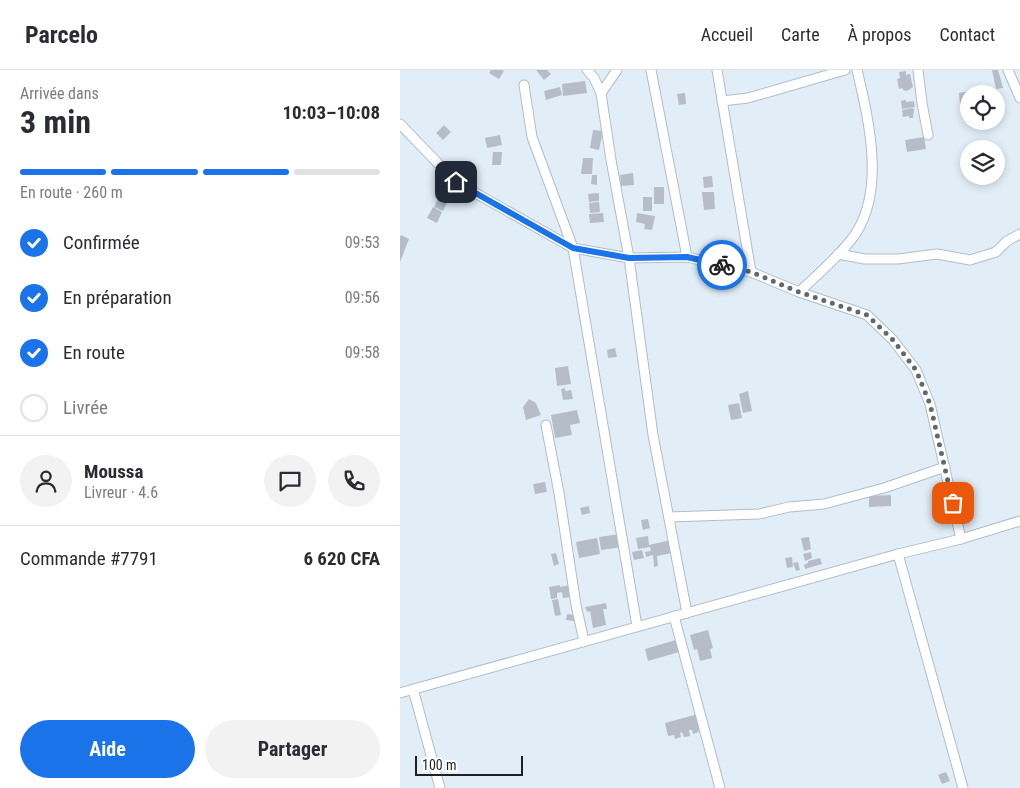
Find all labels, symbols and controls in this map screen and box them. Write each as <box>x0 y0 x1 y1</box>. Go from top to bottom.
text: Parcelo <box>25 21 98 49</box>
text: Accueil <box>701 24 753 45</box>
text: Carte <box>781 24 820 45</box>
text: À propos <box>848 24 911 45</box>
text: Contact <box>939 24 995 45</box>
text: Arrivée dans <box>20 84 99 103</box>
map controls <box>960 85 1005 185</box>
button: locate <box>960 85 1005 130</box>
text: 10:03–10:08 <box>282 101 380 124</box>
text: 3 min <box>20 103 91 141</box>
button: layers <box>960 140 1005 185</box>
pin <box>435 161 477 203</box>
icon: home <box>442 168 470 196</box>
text: En route · 260 m <box>20 183 123 202</box>
icon: check <box>20 229 48 257</box>
text: Confirmée <box>63 231 140 254</box>
text: 09:53 <box>345 233 380 252</box>
courier <box>697 240 747 290</box>
icon: bike <box>708 251 736 279</box>
icon: check <box>20 284 48 312</box>
text: En préparation <box>63 286 172 309</box>
text: 09:56 <box>345 288 380 307</box>
icon: check <box>20 339 48 367</box>
text: En route <box>63 341 125 364</box>
text: 09:58 <box>345 343 380 362</box>
text: Livrée <box>63 396 108 419</box>
button: person <box>20 455 72 507</box>
button: chat <box>264 455 316 507</box>
button: phone <box>328 455 380 507</box>
text: Moussa <box>84 460 143 483</box>
pin <box>932 482 974 524</box>
text: Livreur · 4.6 <box>84 483 158 502</box>
icon: bag <box>939 489 967 517</box>
text: Commande #7791 <box>20 547 158 570</box>
text: 6 620 CFA <box>303 547 380 570</box>
button: Aide <box>20 720 195 778</box>
button: Partager <box>205 720 380 778</box>
scale bar <box>415 753 522 776</box>
text: 100 m <box>422 757 457 773</box>

